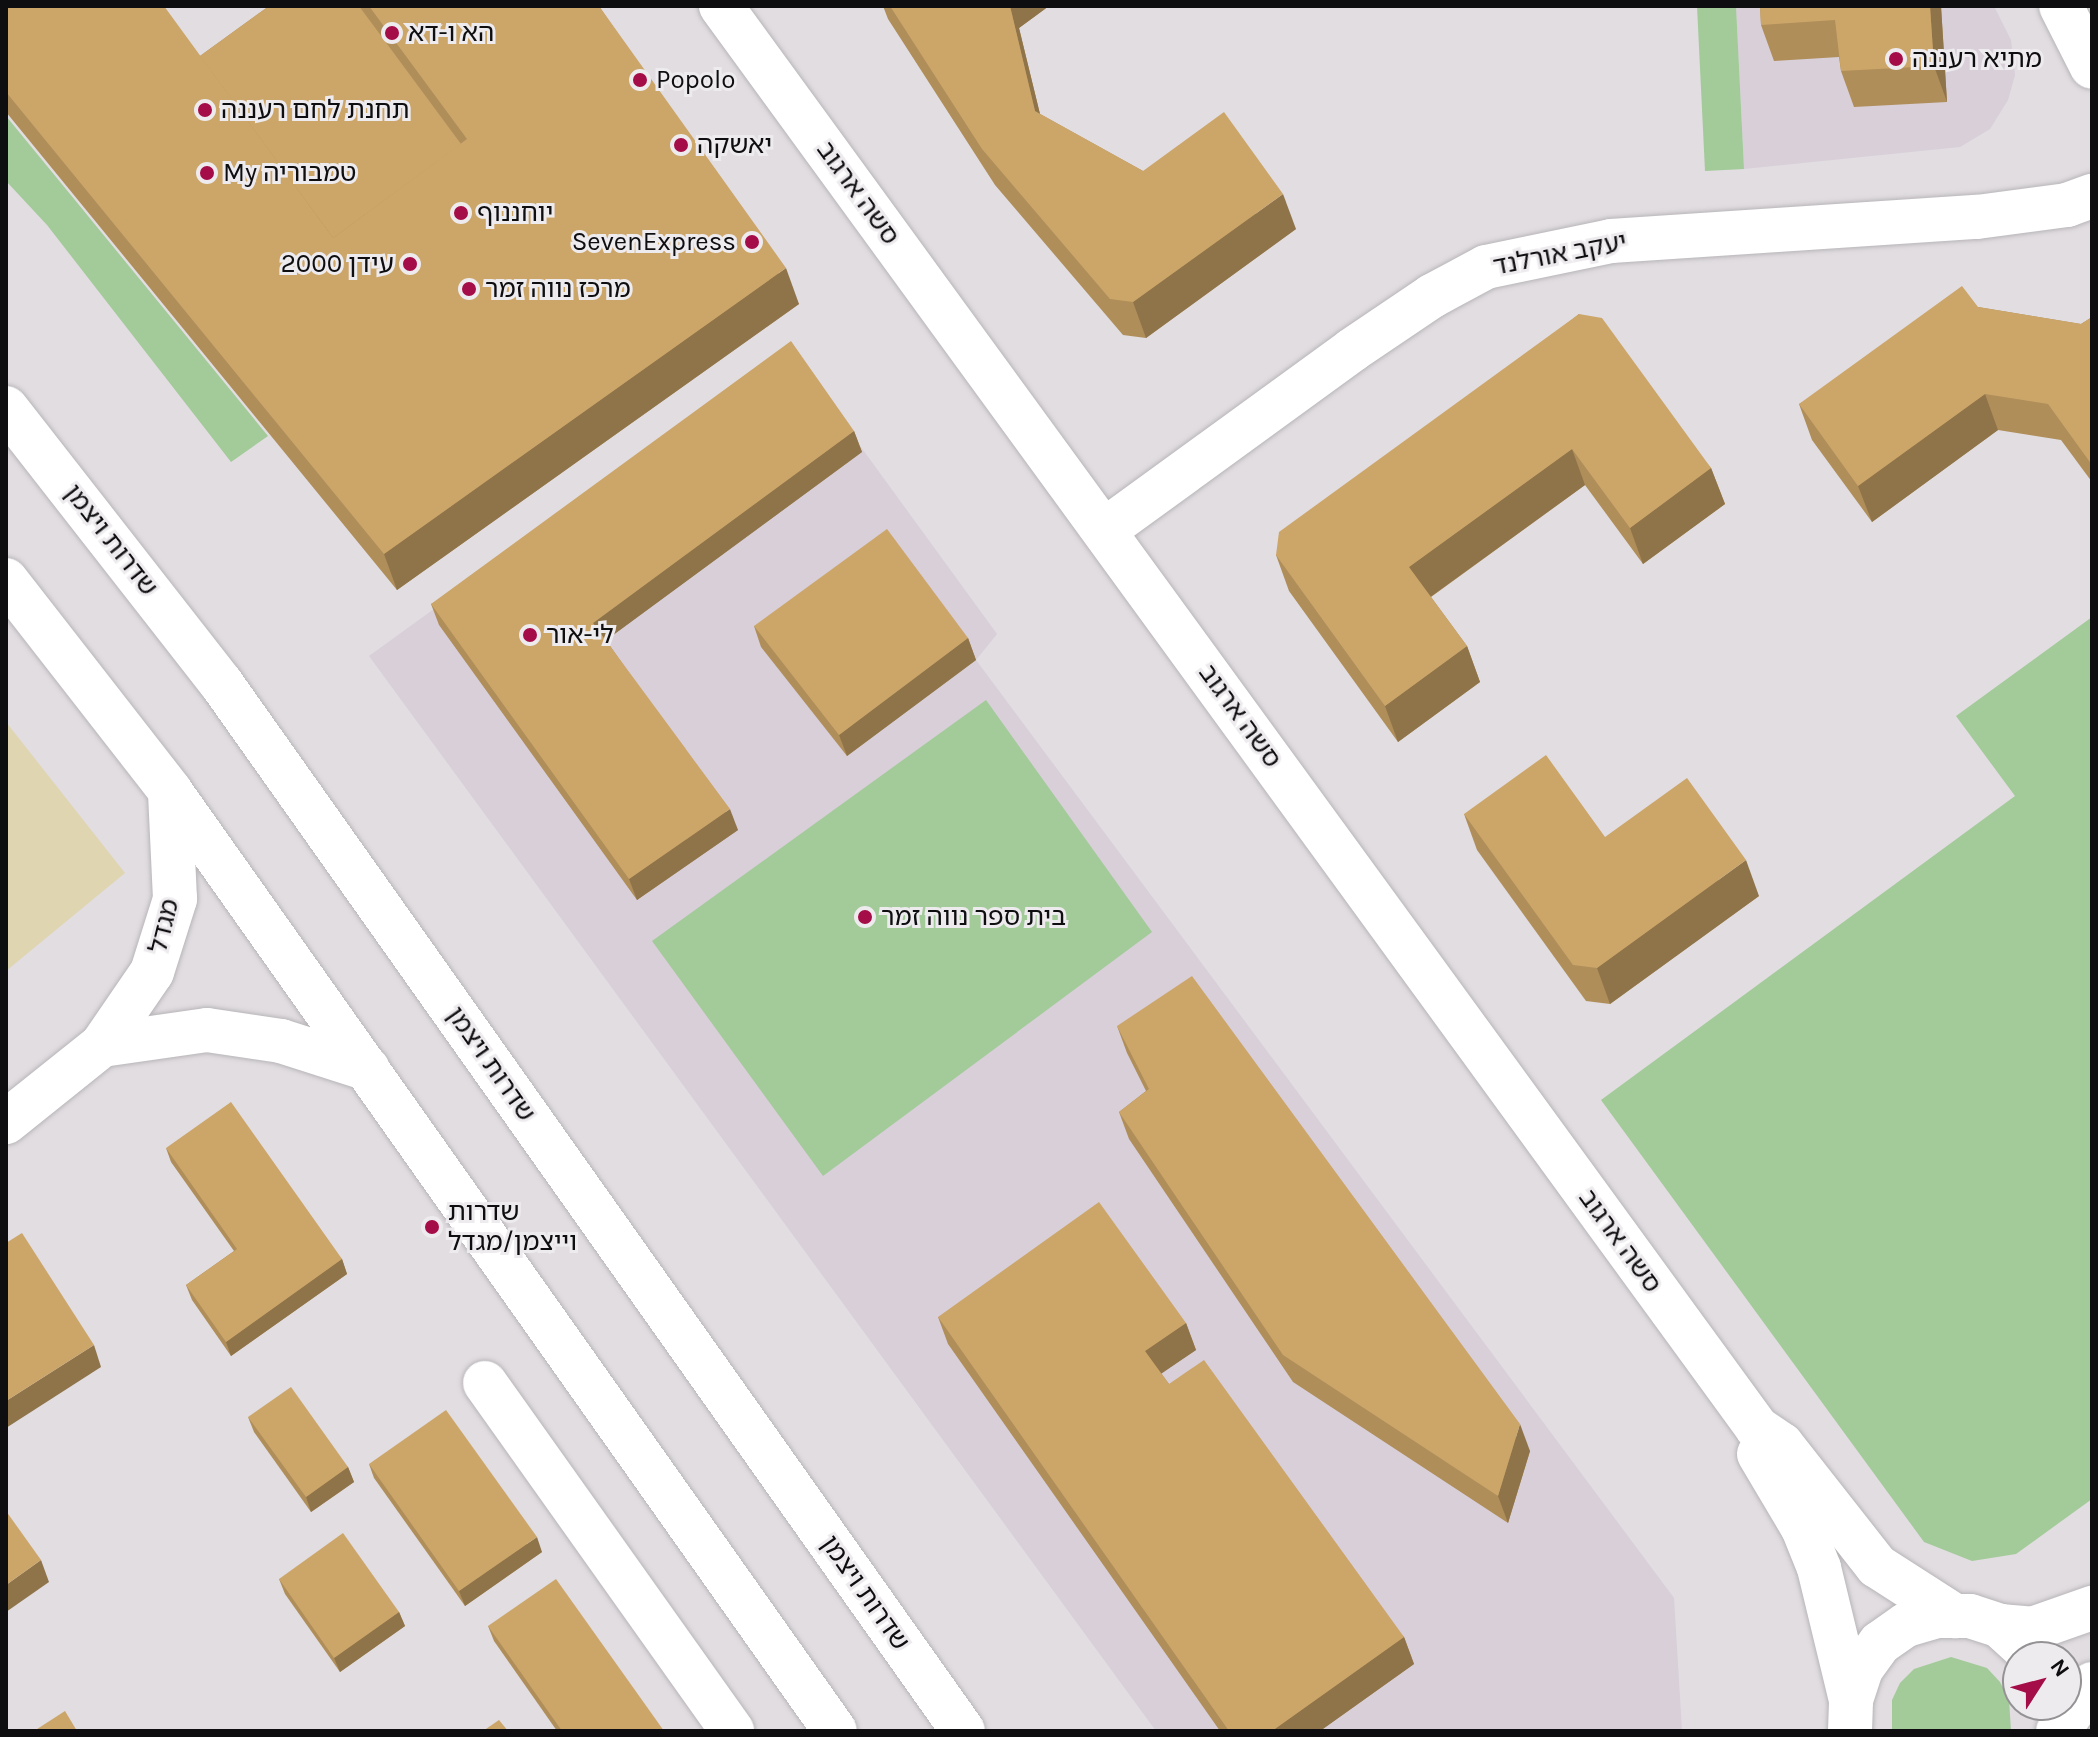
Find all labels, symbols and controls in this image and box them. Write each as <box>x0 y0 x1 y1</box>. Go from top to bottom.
place label: הא ו-דא <box>408 17 494 49</box>
marker: הא ו-דא <box>383 24 401 42</box>
place label: מתיא רעננה <box>1912 43 2042 75</box>
marker: מתיא רעננה <box>1887 50 1905 68</box>
place label: Popolo <box>656 64 735 96</box>
marker: Popolo <box>631 71 649 89</box>
place label: תחנת לחם רעננה <box>221 94 410 126</box>
marker: תחנת לחם רעננה <box>196 101 214 119</box>
place label: יאשקה <box>697 129 772 161</box>
street label: סשה ארגוב <box>810 135 906 251</box>
marker: יאשקה <box>672 136 690 154</box>
place label: My טמבוריה <box>223 157 356 189</box>
marker: My טמבוריה <box>198 164 216 182</box>
place label: יוחננוף <box>477 197 553 229</box>
marker: יוחננוף <box>452 204 470 222</box>
place label: SevenExpress <box>572 226 736 258</box>
street label: יעקב אורלנד <box>1491 226 1629 282</box>
marker: SevenExpress <box>743 233 761 251</box>
place label: עידן 2000 <box>281 248 394 280</box>
marker: עידן 2000 <box>401 255 419 273</box>
place label: מרכז נווה זמר <box>485 273 631 305</box>
marker: מרכז נווה זמר <box>460 280 478 298</box>
street label: שדרות ויצמן <box>58 478 164 602</box>
place label: לי-אור <box>546 619 614 651</box>
marker: לי-אור <box>521 626 539 644</box>
street label: סשה ארגוב <box>1192 658 1288 774</box>
street label: מגדל <box>142 896 186 956</box>
place label: בית ספר נווה זמר <box>881 901 1066 933</box>
marker: בית ספר נווה זמר <box>856 908 874 926</box>
street label: שדרות ויצמן <box>440 1000 542 1128</box>
street label: סשה ארגוב <box>1572 1183 1668 1299</box>
place label: שדרות וייצמן/מגדל <box>448 1196 577 1258</box>
marker: שדרות וייצמן/מגדל <box>423 1218 441 1236</box>
street label: שדרות ויצמן <box>814 1529 916 1657</box>
north arrow <box>2002 1641 2082 1721</box>
text: N <box>2045 1654 2075 1682</box>

